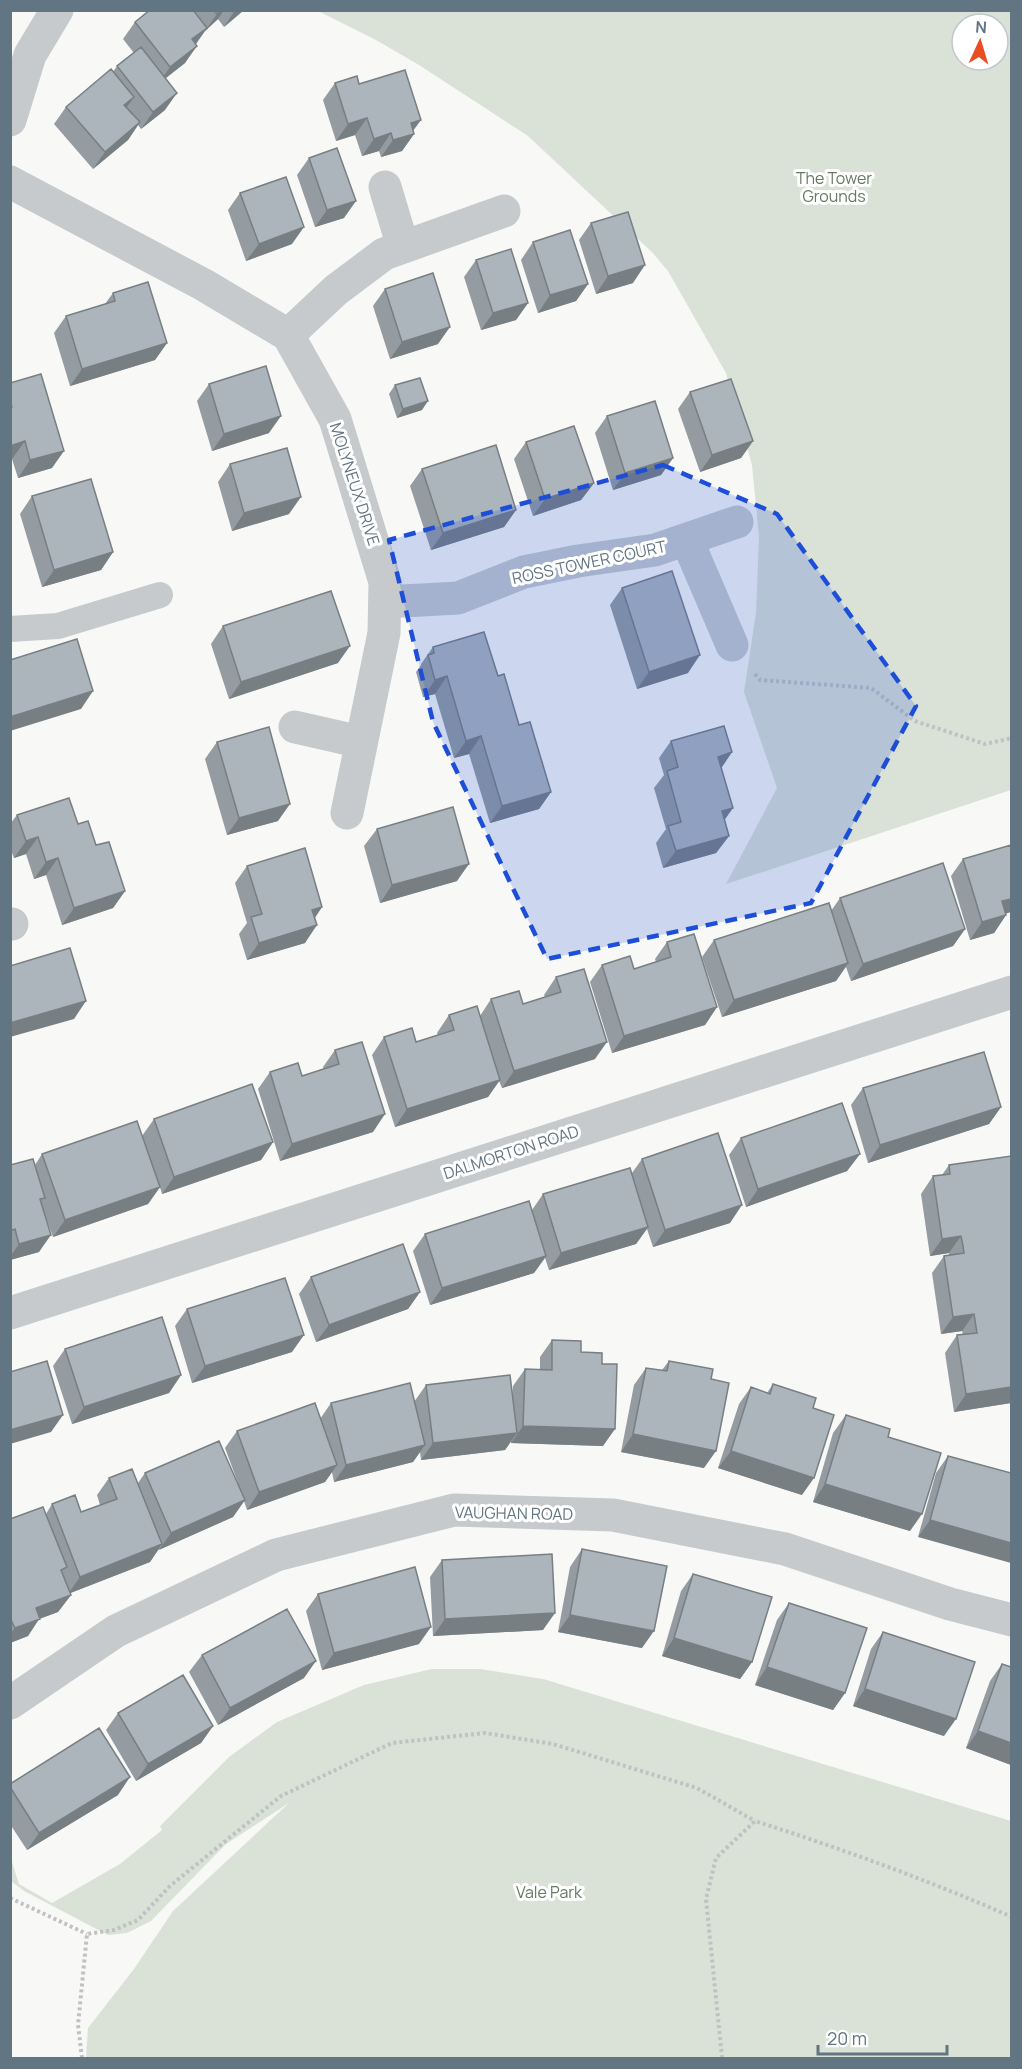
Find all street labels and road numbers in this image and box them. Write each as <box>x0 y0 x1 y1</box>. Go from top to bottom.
street label: MOLYNEUX DRIVE <box>325 420 385 548</box>
street label: ROSS TOWER COURT <box>510 535 668 589</box>
street label: DALMORTON ROAD <box>440 1120 582 1184</box>
street label: VAUGHAN ROAD <box>455 1501 574 1525</box>

